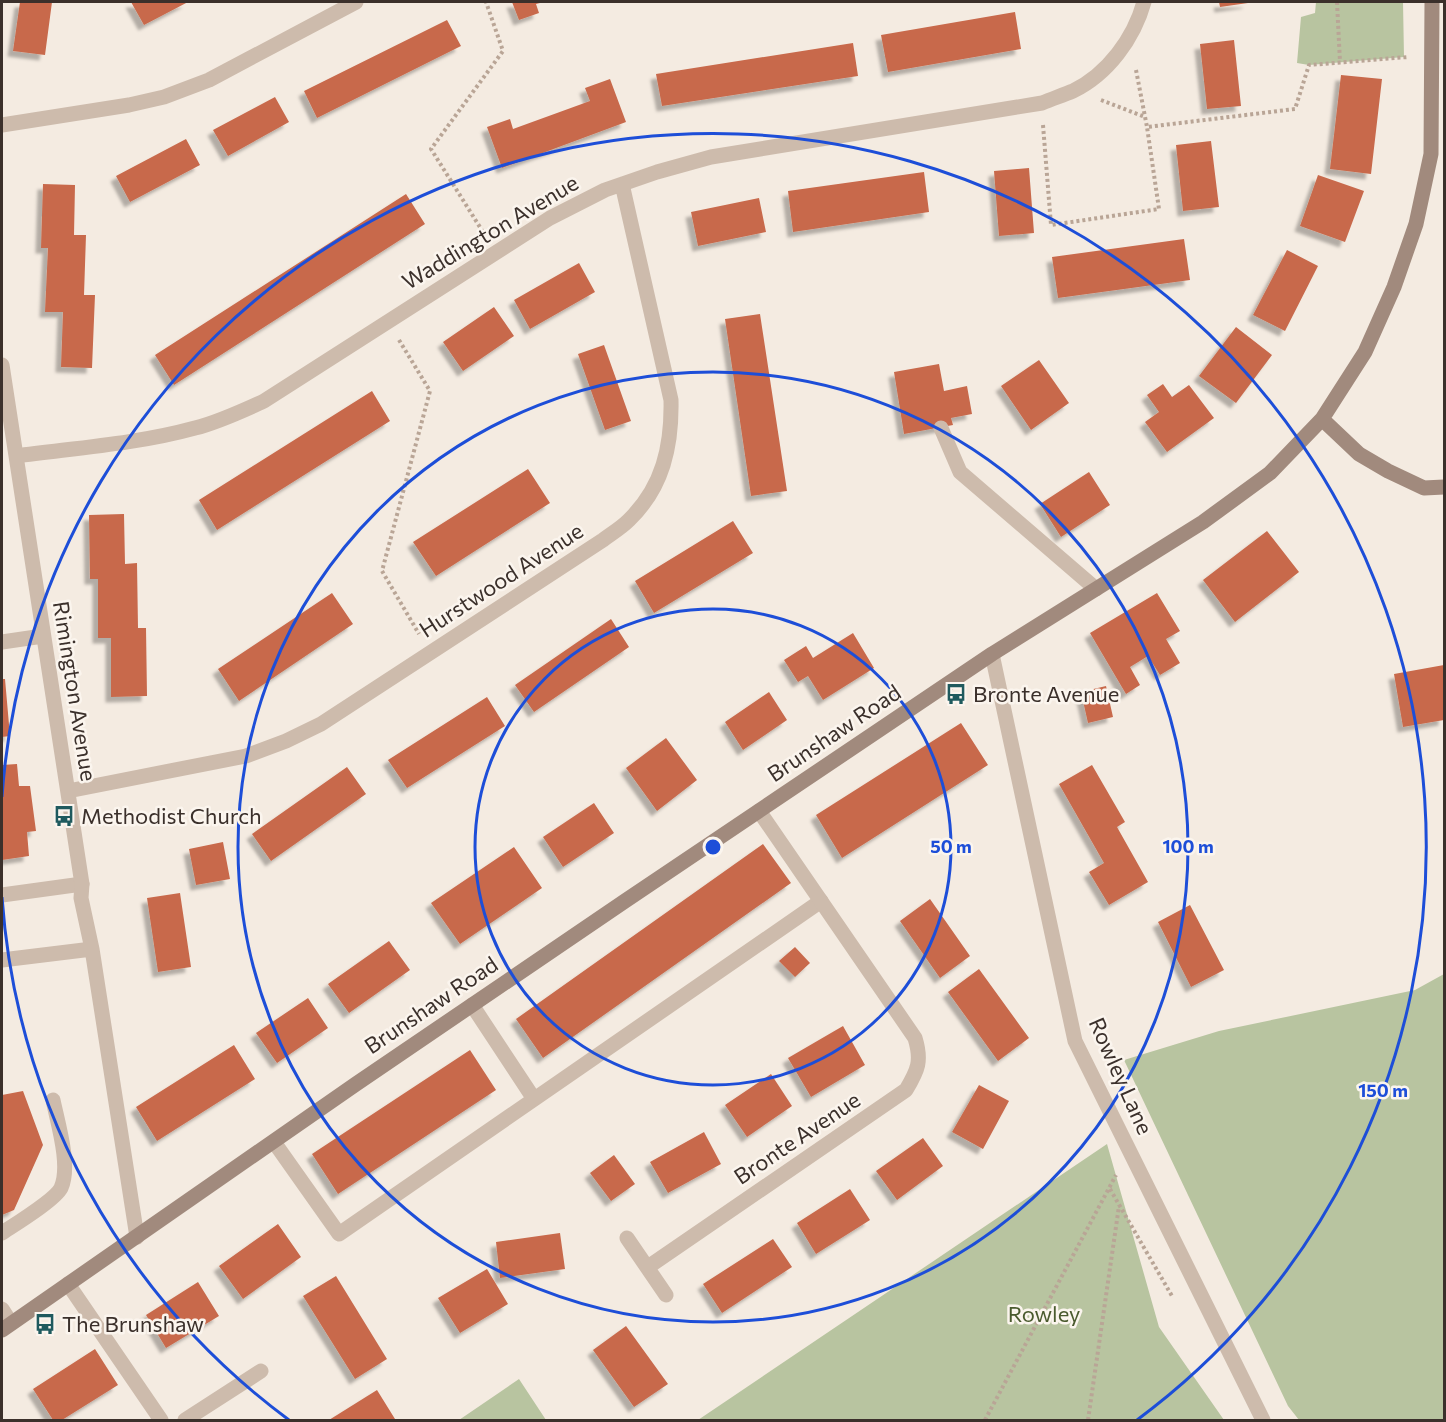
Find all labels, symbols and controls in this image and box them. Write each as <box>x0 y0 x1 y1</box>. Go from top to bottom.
street label: Waddington Avenue <box>397 168 583 295</box>
street label: Hurstwood Avenue <box>414 517 588 643</box>
street label: Rimington Avenue <box>48 599 103 783</box>
street label: Brunshaw Road <box>762 678 906 787</box>
place label: Bronte Avenue <box>973 680 1119 707</box>
bus stop icon: Bronte Avenue <box>944 682 968 706</box>
place label: Methodist Church <box>81 802 262 829</box>
bus stop icon: Methodist Church <box>52 804 76 828</box>
text: 50 m <box>930 835 972 857</box>
text: 100 m <box>1162 835 1214 857</box>
centre of rings <box>703 837 723 857</box>
street label: Brunshaw Road <box>359 950 503 1059</box>
street label: Rowley Lane <box>1084 1013 1159 1138</box>
text: 150 m <box>1358 1079 1408 1101</box>
street label: Bronte Avenue <box>728 1085 865 1190</box>
park label: Rowley <box>1008 1300 1080 1327</box>
place label: The Brunshaw <box>62 1310 204 1337</box>
bus stop icon: The Brunshaw <box>33 1312 57 1336</box>

